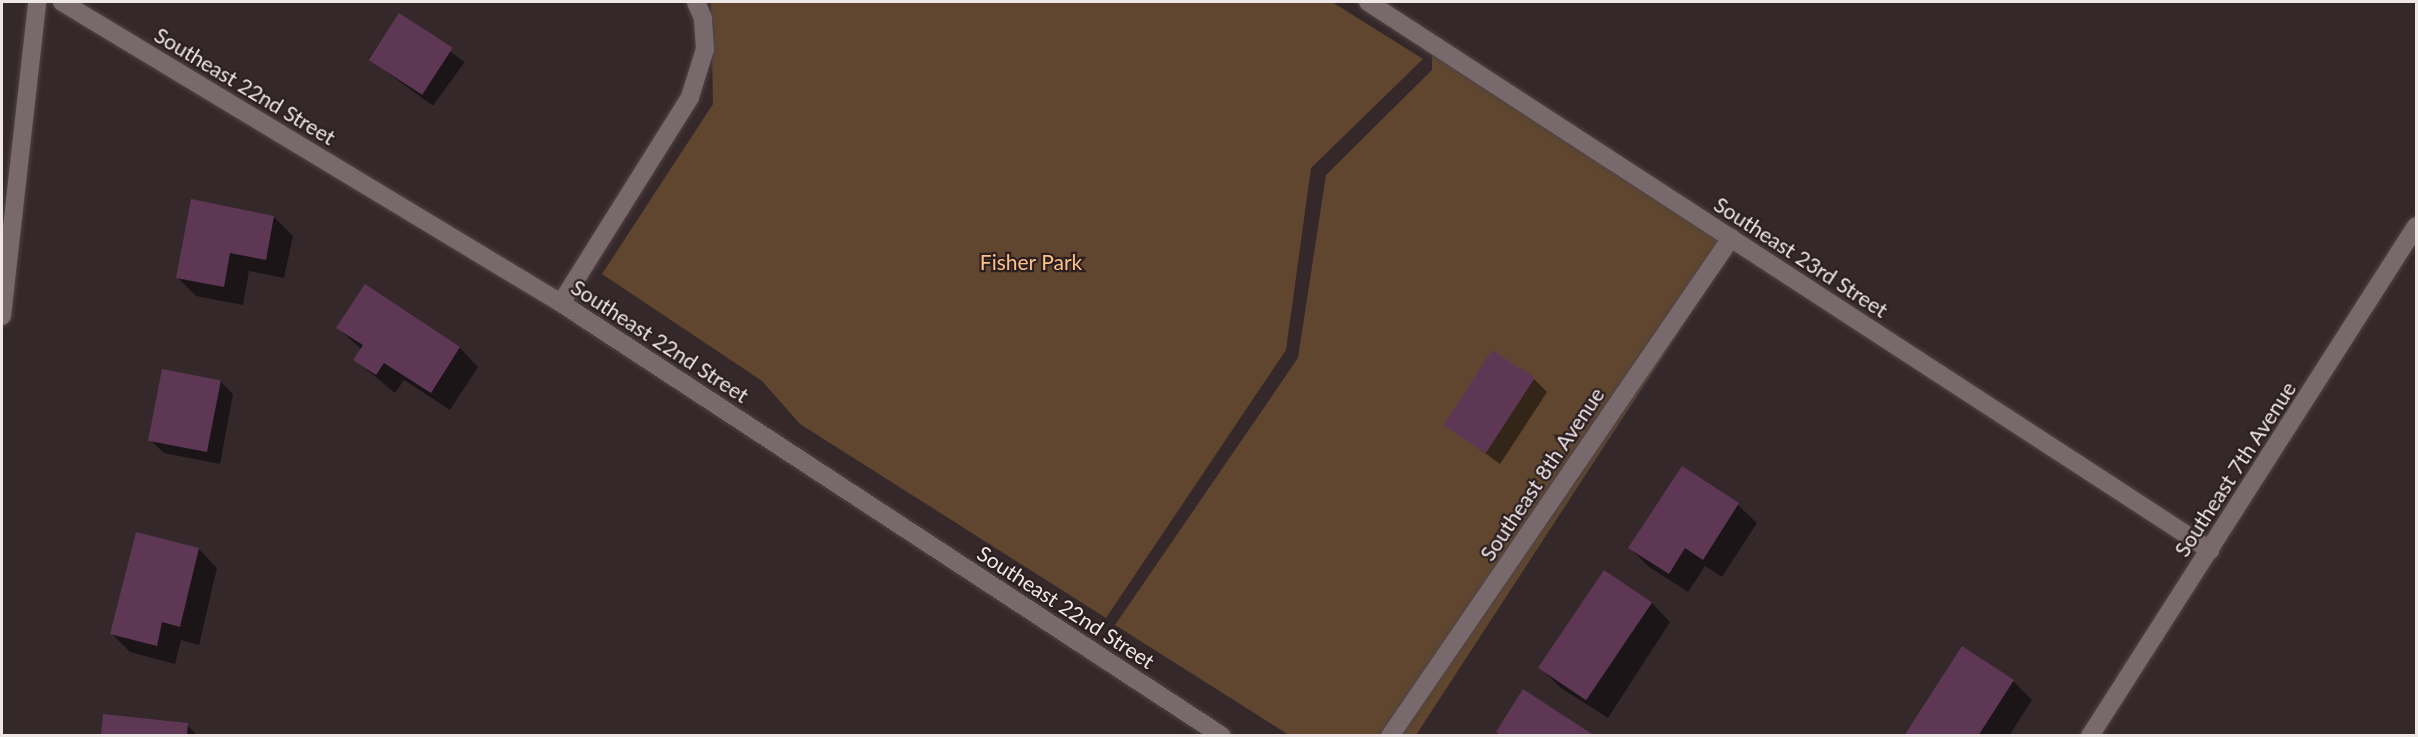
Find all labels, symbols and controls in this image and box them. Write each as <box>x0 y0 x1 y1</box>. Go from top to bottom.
street label: Southeast 22nd Street <box>150 22 340 150</box>
street label: Southeast 23rd Street <box>1710 191 1892 323</box>
park label: Fisher Park <box>980 249 1082 275</box>
street label: Southeast 22nd Street <box>567 274 753 408</box>
street label: Southeast 7th Avenue <box>2169 377 2301 561</box>
street label: Southeast 8th Avenue <box>1475 382 1609 566</box>
street label: Southeast 22nd Street <box>973 540 1159 674</box>

